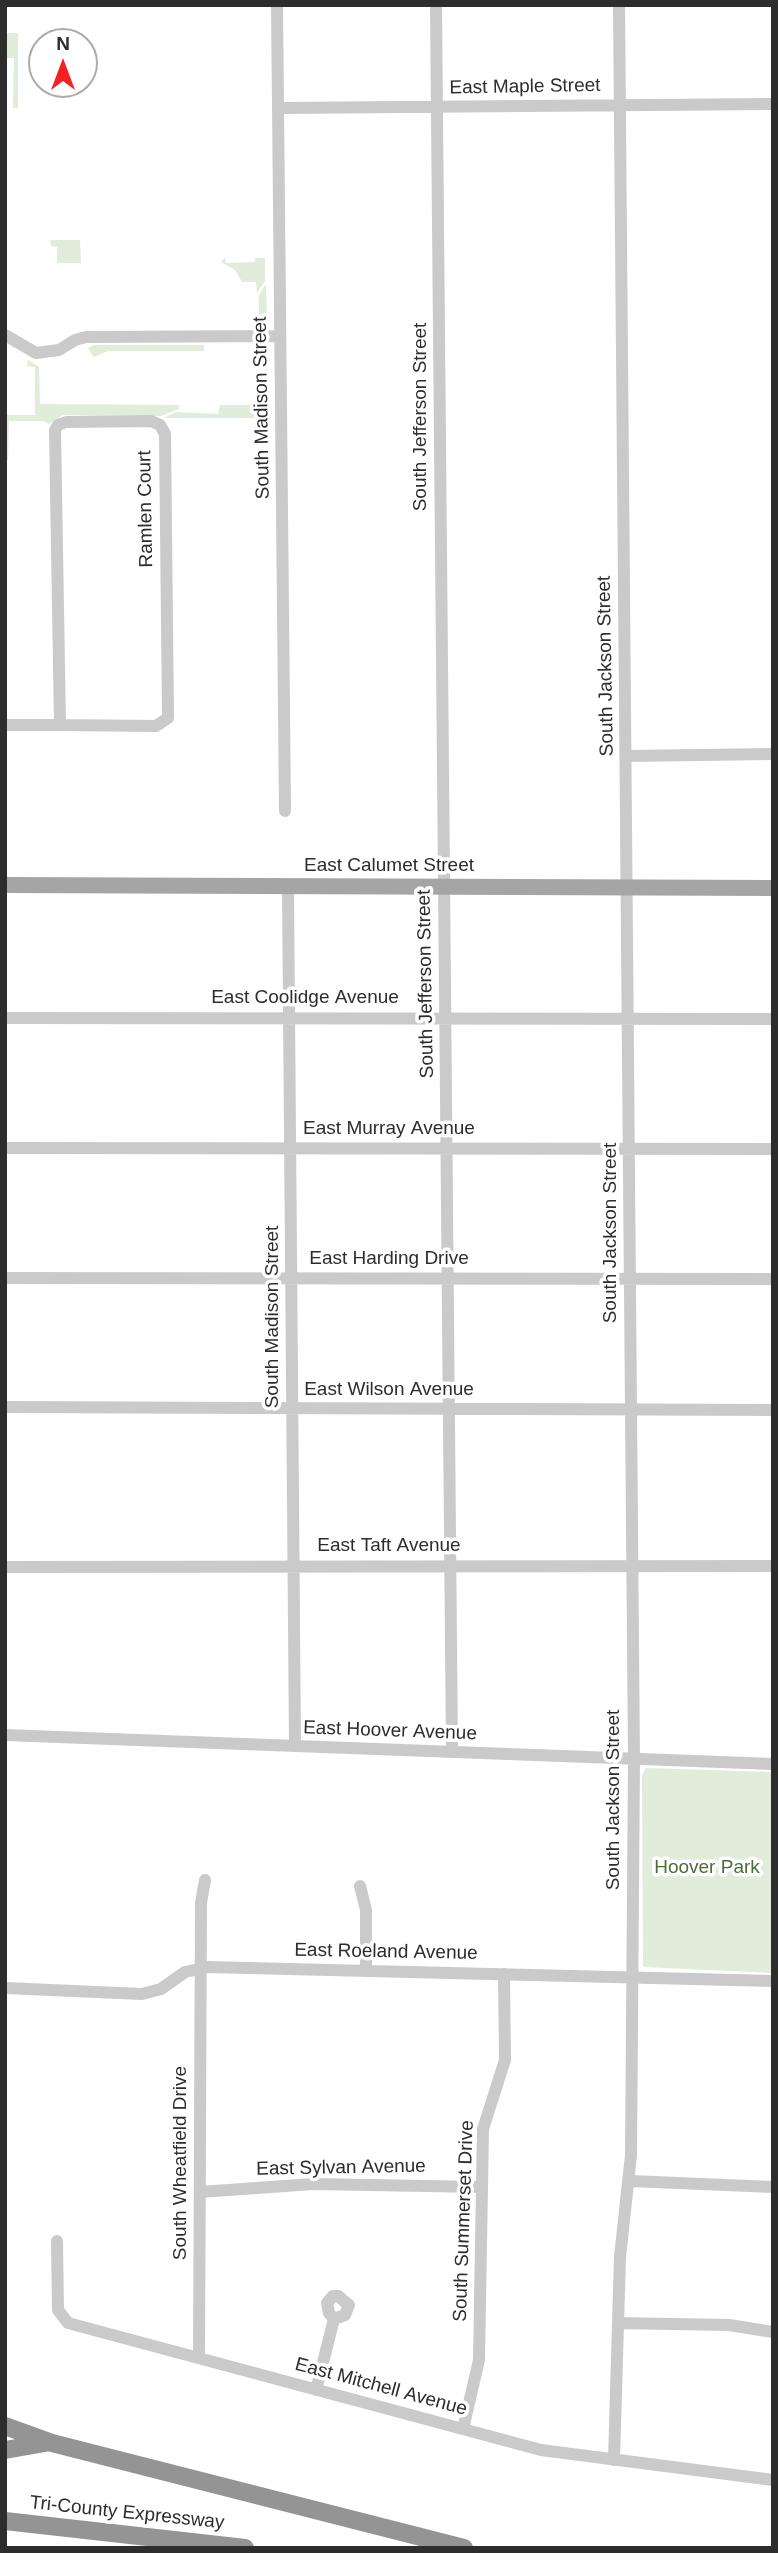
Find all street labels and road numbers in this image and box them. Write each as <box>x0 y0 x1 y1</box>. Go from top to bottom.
street label: East Maple Street <box>449 74 601 100</box>
street label: South Madison Street <box>249 316 275 500</box>
street label: South Jefferson Street <box>410 323 432 511</box>
street label: Ramlen Court <box>134 450 158 568</box>
street label: South Jackson Street <box>593 576 619 756</box>
street label: East Calumet Street <box>304 855 474 877</box>
street label: South Jefferson Street <box>413 889 439 1079</box>
street label: East Coolidge Avenue <box>211 987 399 1009</box>
street label: East Murray Avenue <box>303 1118 475 1140</box>
street label: South Jackson Street <box>600 1143 622 1323</box>
street label: South Madison Street <box>262 1226 284 1408</box>
street label: East Harding Drive <box>309 1248 469 1270</box>
street label: East Wilson Avenue <box>304 1379 474 1401</box>
street label: East Taft Avenue <box>317 1535 461 1557</box>
street label: South Jackson Street <box>603 1710 625 1890</box>
street label: East Hoover Avenue <box>303 1717 477 1745</box>
street label: East Roeland Avenue <box>294 1939 478 1965</box>
street label: South Wheatfield Drive <box>170 2066 192 2260</box>
street label: South Summerset Drive <box>449 2120 479 2322</box>
street label: East Sylvan Avenue <box>256 2155 426 2181</box>
street label: East Mitchell Avenue <box>293 2353 469 2421</box>
street label: Tri-County Expressway <box>29 2491 225 2535</box>

